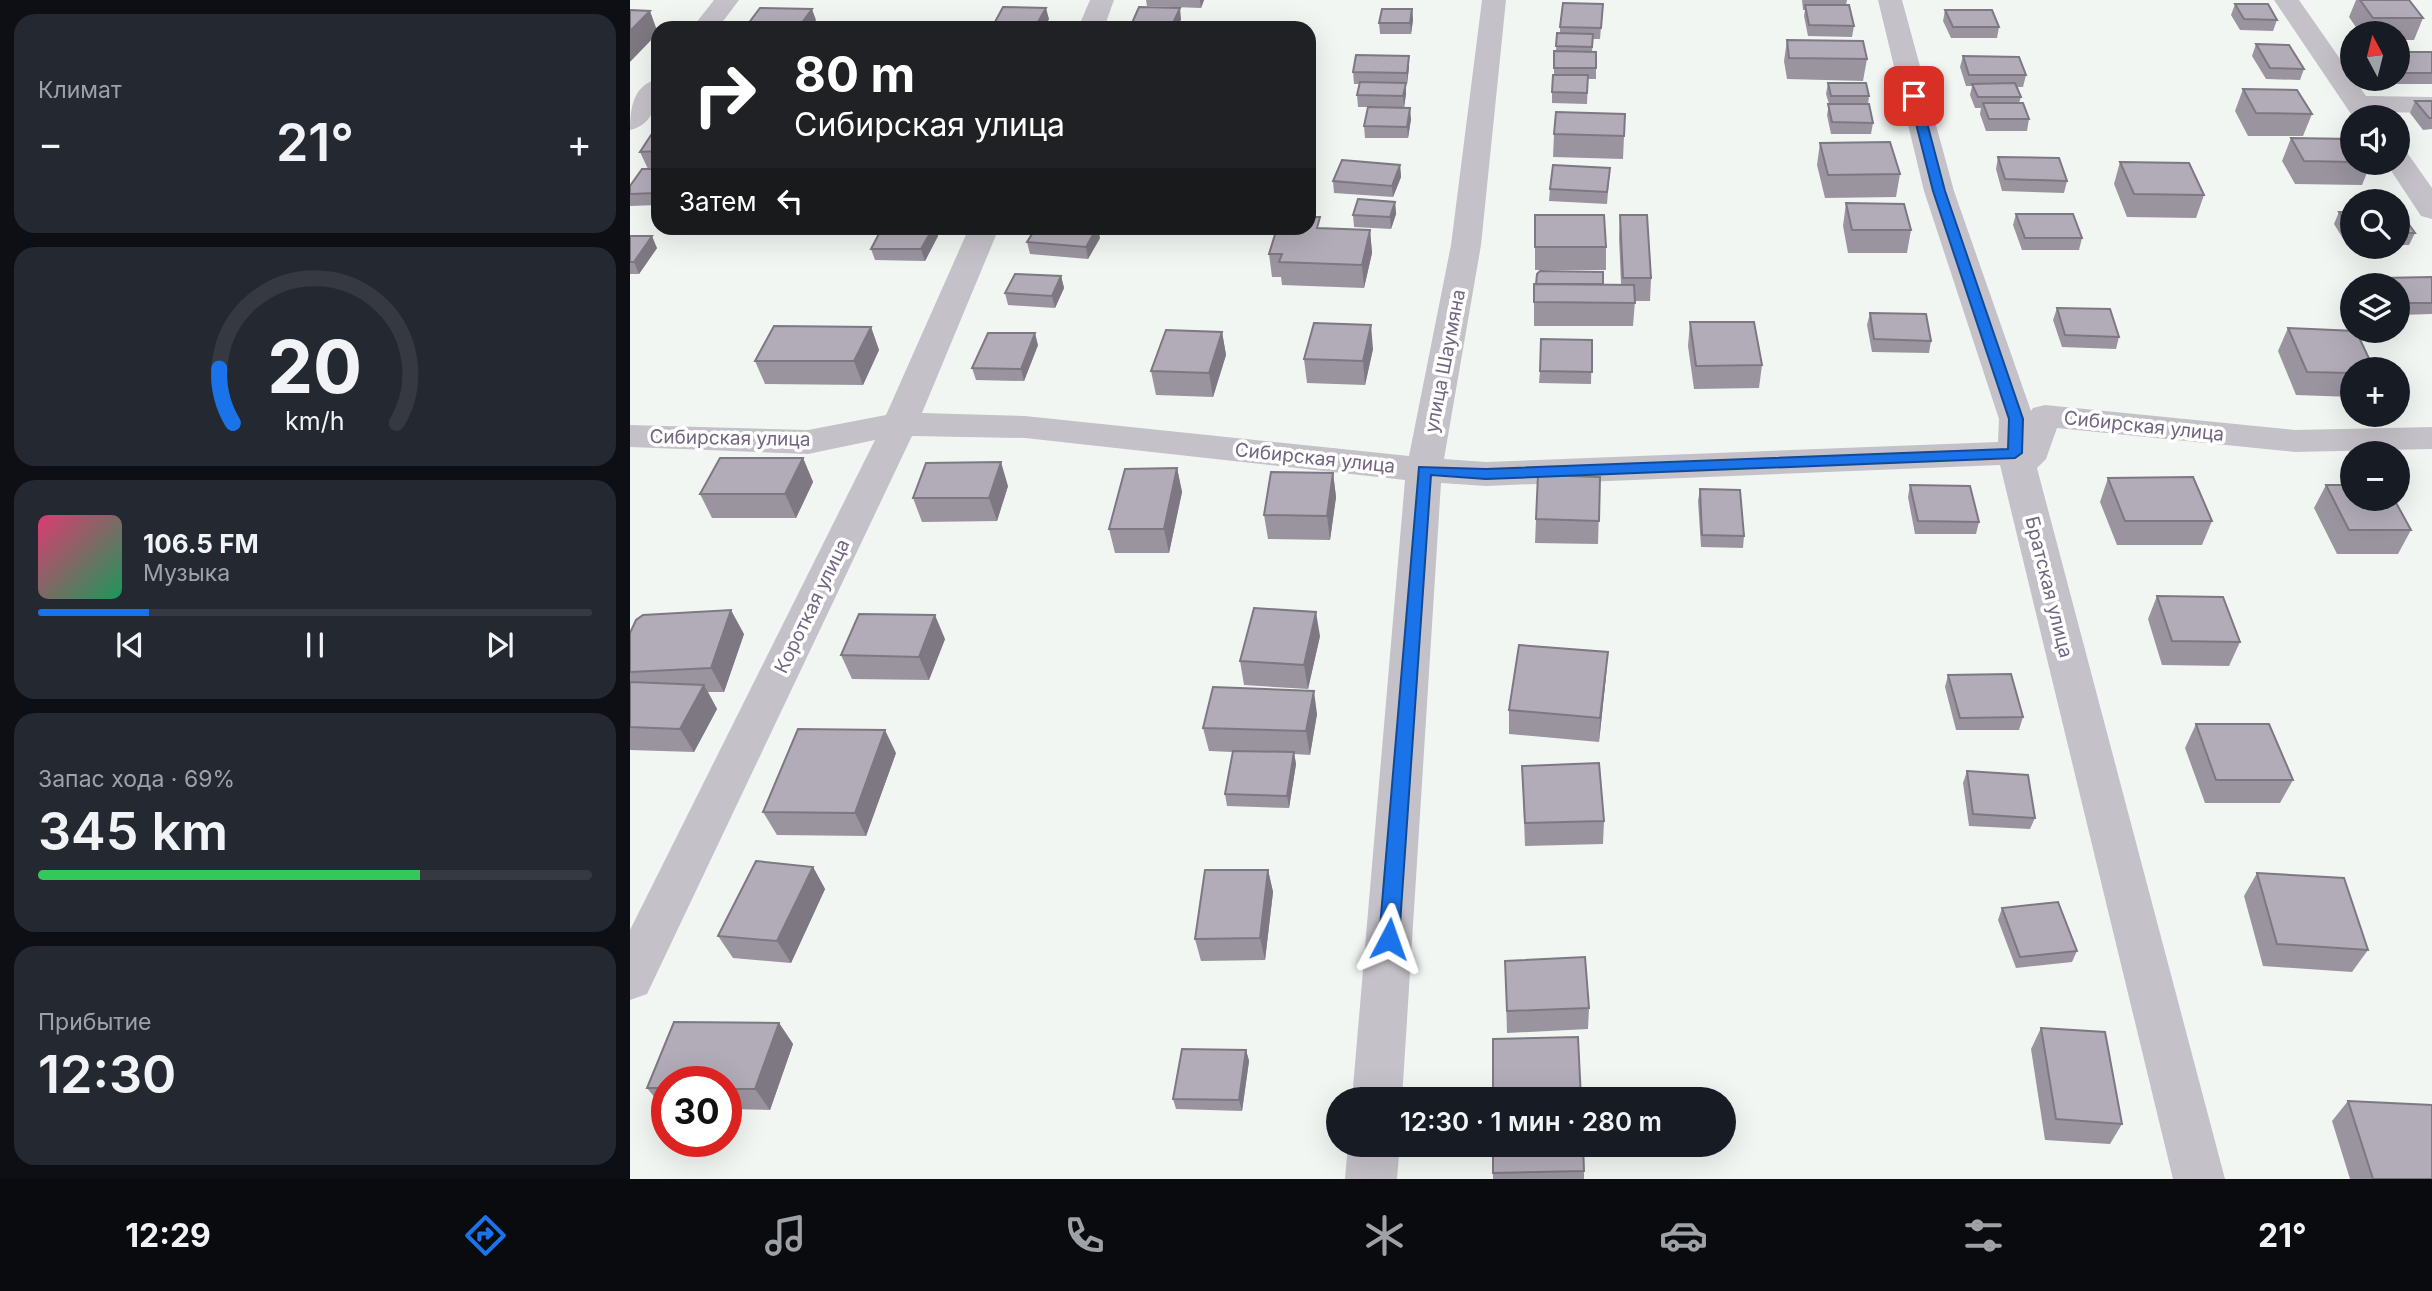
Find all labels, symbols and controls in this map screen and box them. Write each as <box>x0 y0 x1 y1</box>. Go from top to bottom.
north arrow <box>2340 21 2410 91</box>
map controls <box>2340 21 2410 511</box>
text: 80 m <box>794 45 915 104</box>
icon: right <box>679 49 770 140</box>
pin <box>1884 66 1944 126</box>
text: Климат <box>38 76 122 104</box>
icon: arrive <box>1895 77 1933 115</box>
text: Сибирская улица <box>794 105 1065 144</box>
button: sound <box>2340 105 2410 175</box>
text: 21° <box>276 111 354 174</box>
text: − <box>38 120 63 166</box>
text: + <box>567 120 592 166</box>
icon: left <box>771 182 809 220</box>
text: Затем <box>679 186 757 217</box>
button: search <box>2340 189 2410 259</box>
button: layers <box>2340 273 2410 343</box>
street label: улица Шаумяна <box>1420 287 1470 435</box>
text: 20 <box>268 322 362 411</box>
button: + <box>2340 357 2410 427</box>
text: km/h <box>285 405 345 435</box>
street label: Сибирская улица <box>2063 406 2225 446</box>
street label: Сибирская улица <box>649 425 811 451</box>
street label: Сибирская улица <box>1234 438 1396 478</box>
button: − <box>2340 441 2410 511</box>
street label: Братская улица <box>2020 514 2078 660</box>
text: 106.5 FM <box>143 528 259 559</box>
street label: Короткая улица <box>770 535 854 677</box>
text: Музыка <box>143 559 230 587</box>
icon: previous <box>111 626 149 664</box>
icon: pause <box>296 626 334 664</box>
icon: next <box>481 626 519 664</box>
text: Запас хода · 69% <box>38 765 235 793</box>
text: 345 km <box>38 800 228 863</box>
position arrow <box>1352 902 1426 976</box>
text: Прибытие <box>38 1008 151 1036</box>
text: 12:30 <box>38 1043 176 1106</box>
speed limit sign: 30 <box>651 1066 742 1157</box>
text: 12:30 · 1 мин · 280 m <box>1400 1106 1662 1137</box>
icon: directions <box>461 1211 510 1260</box>
icon: music <box>761 1211 810 1260</box>
icon: phone <box>1060 1211 1109 1260</box>
icon: climate <box>1360 1211 1409 1260</box>
icon: car <box>1659 1211 1708 1260</box>
icon: filters <box>1959 1211 2008 1260</box>
text: 12:29 <box>125 1216 211 1255</box>
text: 21° <box>2258 1216 2307 1255</box>

